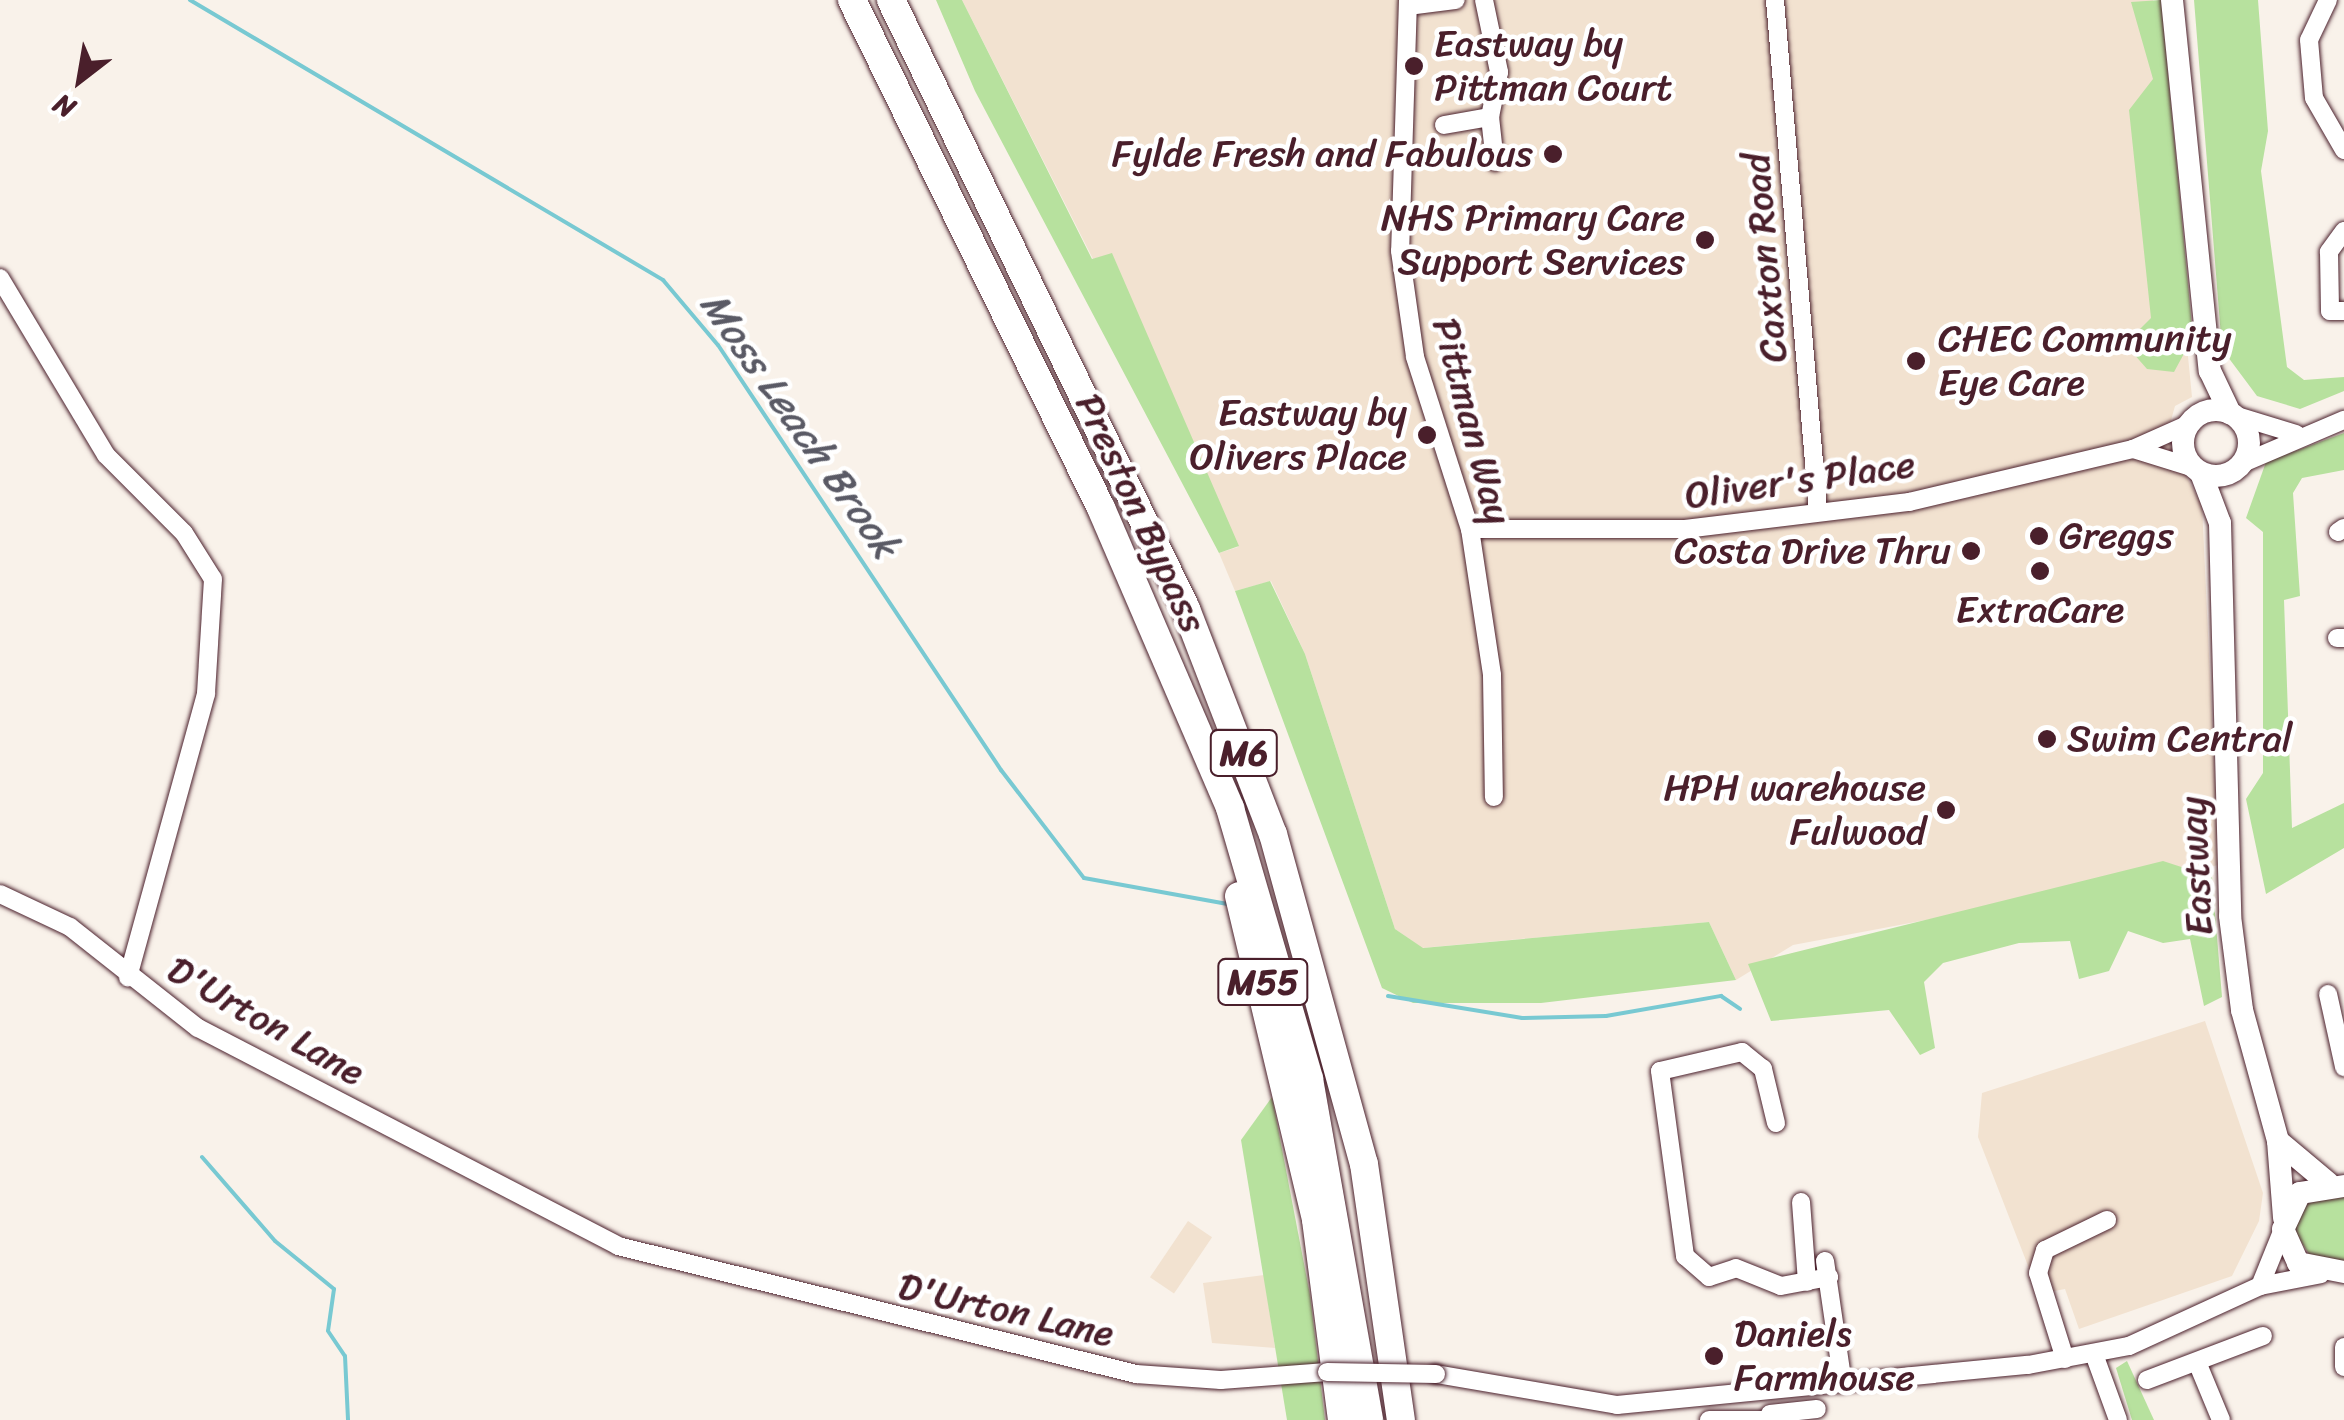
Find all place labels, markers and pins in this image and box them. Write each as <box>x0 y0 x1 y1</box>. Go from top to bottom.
place label: Eastway by Pittman Court <box>1434 21 1673 110</box>
marker: Eastway by Pittman Court <box>1403 55 1425 77</box>
place label: Fylde Fresh and Fabulous <box>1113 131 1533 177</box>
marker: Fylde Fresh and Fabulous <box>1542 143 1564 165</box>
place label: NHS Primary Care Support Services <box>1381 195 1685 284</box>
marker: NHS Primary Care Support Services <box>1694 229 1716 251</box>
place label: CHEC Community Eye Care <box>1938 316 2232 406</box>
marker: CHEC Community Eye Care <box>1903 348 1929 374</box>
place label: Eastway by Olivers Place <box>1189 390 1407 479</box>
marker: Eastway by Olivers Place <box>1416 424 1438 446</box>
place label: Greggs <box>2059 513 2174 559</box>
marker: Greggs <box>2028 525 2050 547</box>
place label: Costa Drive Thru <box>1672 528 1951 574</box>
marker: Costa Drive Thru <box>1960 540 1982 562</box>
marker: ExtraCare <box>2029 560 2051 582</box>
place label: ExtraCare <box>1956 587 2124 633</box>
place label: Swim Central <box>2067 716 2292 762</box>
marker: Swim Central <box>2036 728 2058 750</box>
place label: HPH warehouse Fulwood <box>1663 765 1926 854</box>
marker: HPH warehouse Fulwood <box>1935 799 1957 821</box>
place label: Daniels Farmhouse <box>1734 1311 1915 1400</box>
marker: Daniels Farmhouse <box>1703 1345 1725 1367</box>

